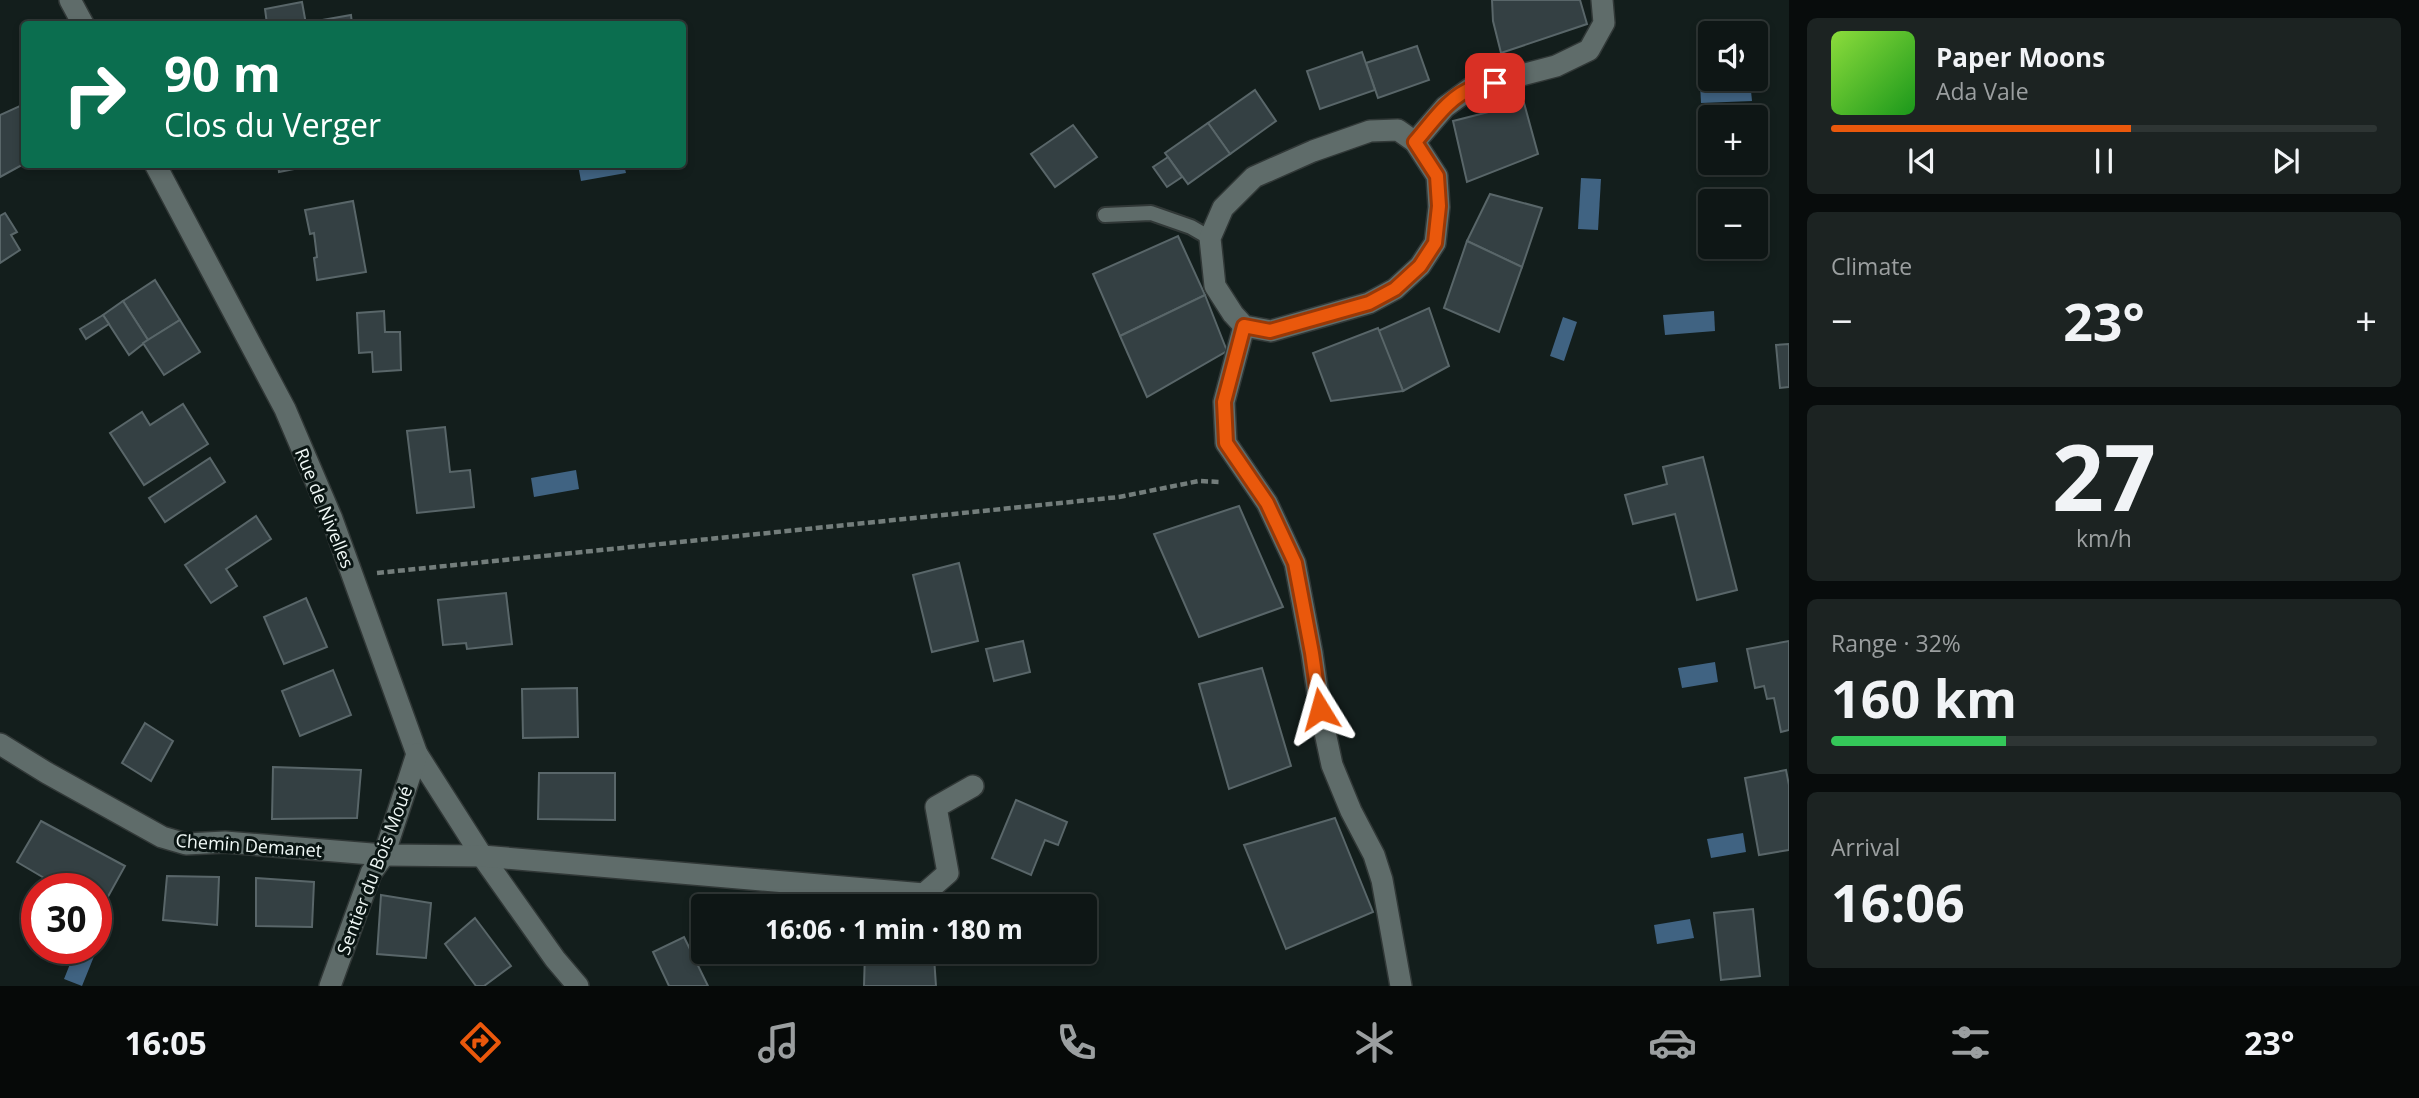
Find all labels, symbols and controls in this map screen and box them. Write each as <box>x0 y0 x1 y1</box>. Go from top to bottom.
map controls <box>1698 21 1768 259</box>
button: sound <box>1698 21 1768 91</box>
text: Paper Moons <box>1936 39 2105 75</box>
text: 90 m <box>164 40 281 106</box>
icon: right <box>49 49 140 140</box>
pin <box>1465 53 1525 113</box>
icon: arrive <box>1476 64 1514 102</box>
text: Ada Vale <box>1936 75 2029 107</box>
text: Clos du Verger <box>164 103 381 146</box>
button: + <box>1698 105 1768 175</box>
icon: previous <box>1903 142 1941 180</box>
icon: pause <box>2085 142 2123 180</box>
icon: next <box>2267 142 2305 180</box>
button: − <box>1698 189 1768 259</box>
text: Climate <box>1831 250 1912 282</box>
text: 23° <box>2063 285 2145 356</box>
text: − <box>1831 294 1853 346</box>
text: + <box>2355 294 2377 346</box>
text: 27 <box>2052 414 2156 538</box>
street label: Rue de Nivelles <box>290 444 360 572</box>
text: km/h <box>2076 522 2132 554</box>
text: Range · 32% <box>1831 627 1961 659</box>
text: 160 km <box>1831 662 2017 733</box>
position arrow <box>1283 672 1357 746</box>
street label: Sentier du Bois Moué <box>331 782 417 958</box>
street label: Chemin Demanet <box>175 828 323 862</box>
text: Arrival <box>1831 831 1900 863</box>
text: 16:06 <box>1831 866 1965 937</box>
speed limit sign: 30 <box>21 873 112 964</box>
text: 16:06 · 1 min · 180 m <box>765 911 1023 947</box>
icon: directions <box>456 1018 505 1067</box>
icon: music <box>754 1018 803 1067</box>
icon: phone <box>1052 1018 1101 1067</box>
icon: climate <box>1350 1018 1399 1067</box>
icon: car <box>1648 1018 1697 1067</box>
icon: filters <box>1946 1018 1995 1067</box>
text: 16:05 <box>125 1021 207 1064</box>
text: 23° <box>2244 1021 2294 1064</box>

